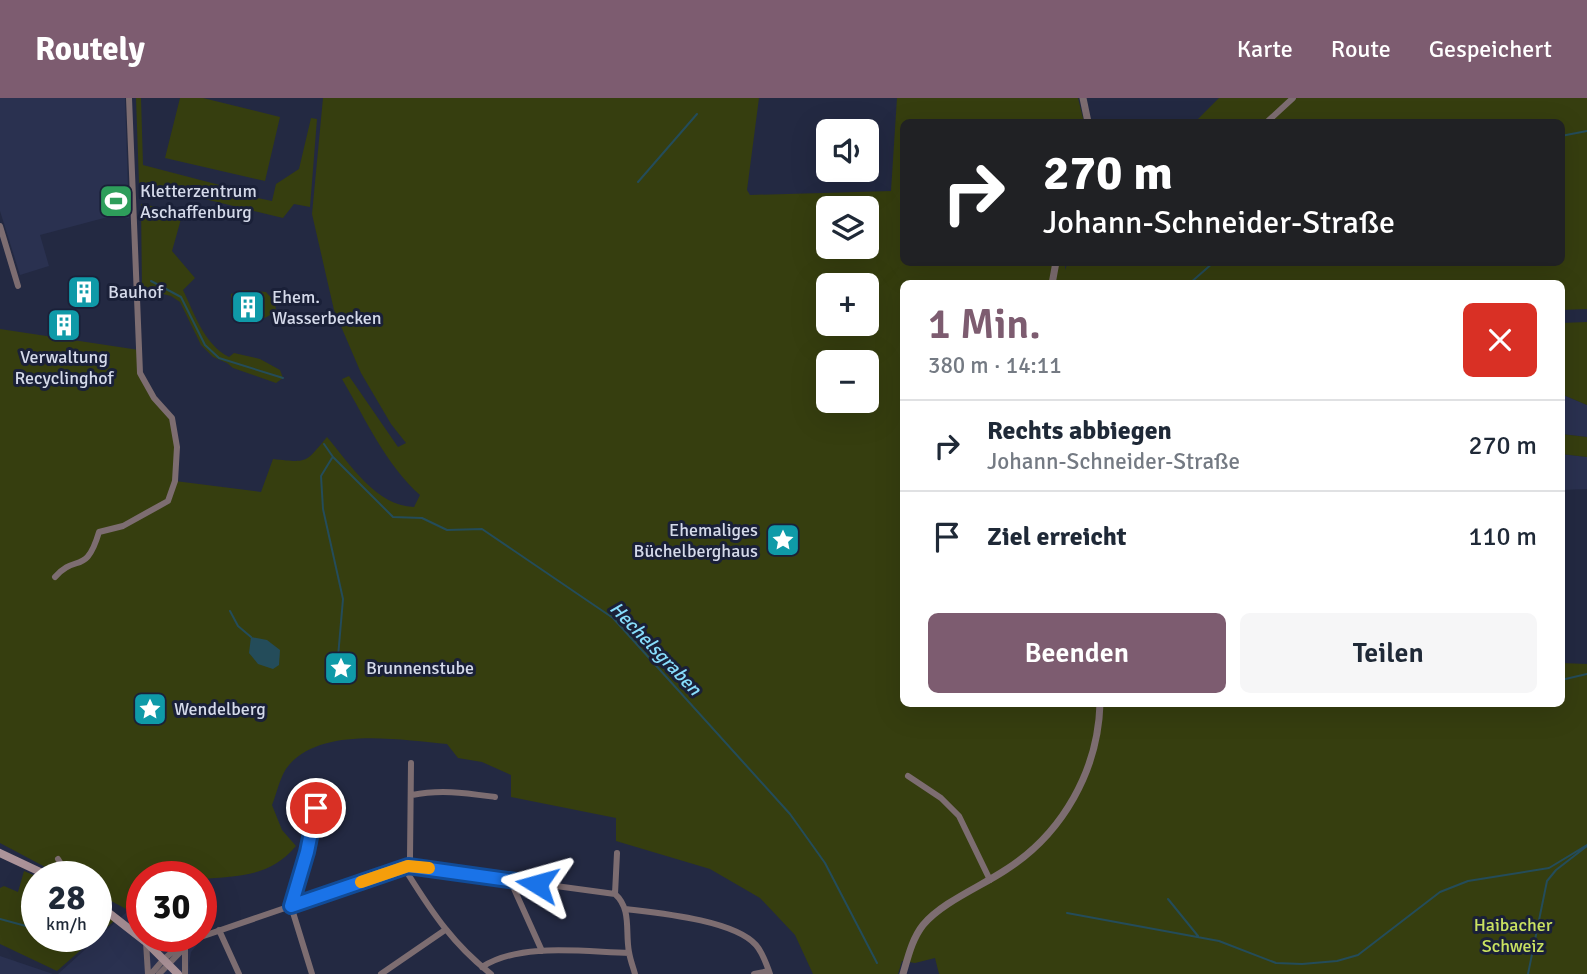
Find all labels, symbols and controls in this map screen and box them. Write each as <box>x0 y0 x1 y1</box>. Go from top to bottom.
text: Routely <box>35 29 145 70</box>
text: Karte <box>1237 34 1293 64</box>
text: Route <box>1331 34 1391 64</box>
text: Gespeichert <box>1429 34 1552 64</box>
map controls <box>816 119 879 413</box>
button: sound <box>816 119 879 182</box>
text: 270 m <box>1043 143 1173 203</box>
icon: right <box>928 147 1019 238</box>
place label: Kletterzentrum Aschaffenburg <box>140 180 257 223</box>
sports icon: Kletterzentrum Aschaffenburg <box>97 182 135 220</box>
button: layers <box>816 196 879 259</box>
text: Johann-Schneider-Straße <box>1043 203 1395 242</box>
building icon: Bauhof <box>65 273 103 311</box>
button: + <box>816 273 879 336</box>
place label: Bauhof <box>108 281 164 303</box>
place label: Ehem. Wasserbecken <box>272 286 382 329</box>
building icon: Ehem. Wasserbecken <box>229 288 267 326</box>
text: 1 Min. <box>928 299 1041 350</box>
button: close <box>1463 303 1537 377</box>
building icon: Verwaltung Recyclinghof <box>45 306 83 344</box>
place label: Verwaltung Recyclinghof <box>14 346 115 389</box>
button: − <box>816 350 879 413</box>
text: 380 m · 14:11 <box>928 351 1062 380</box>
text: Rechts abbiegen <box>987 415 1172 447</box>
icon: right <box>928 427 966 465</box>
text: 270 m <box>1468 430 1537 462</box>
text: Johann-Schneider-Straße <box>987 447 1240 476</box>
icon: arrive <box>928 518 966 556</box>
place label: Ehemaliges Büchelberghaus <box>634 519 758 562</box>
place icon: Ehemaliges Büchelberghaus <box>764 521 802 559</box>
text: Ziel erreicht <box>987 521 1127 553</box>
text: 110 m <box>1468 521 1537 553</box>
water label: Hechelsgraben <box>604 597 707 701</box>
button: Beenden <box>928 613 1226 693</box>
button: Teilen <box>1240 613 1537 693</box>
place icon: Brunnenstube <box>322 649 360 687</box>
place label: Brunnenstube <box>366 657 474 679</box>
place icon: Wendelberg <box>131 690 169 728</box>
place label: Wendelberg <box>174 698 266 720</box>
pin <box>286 778 346 838</box>
icon: arrive <box>297 789 335 827</box>
position arrow <box>500 847 574 921</box>
speed limit sign: 30 <box>126 861 217 952</box>
text: 28 <box>48 876 85 919</box>
text: km/h <box>46 913 87 935</box>
park label: Haibacher Schweiz <box>1474 914 1553 957</box>

